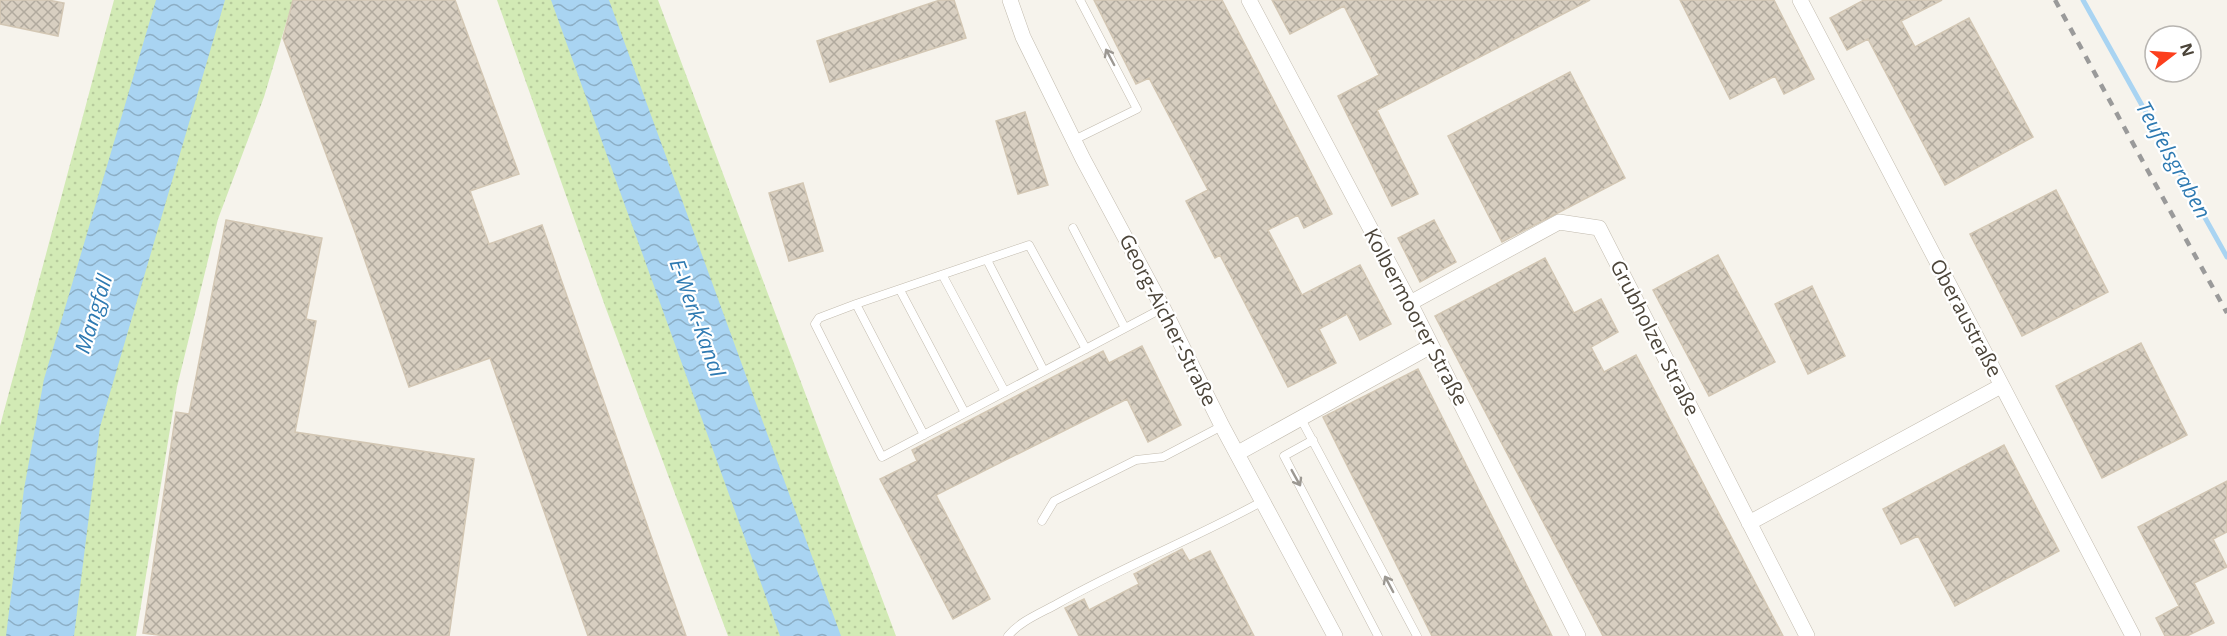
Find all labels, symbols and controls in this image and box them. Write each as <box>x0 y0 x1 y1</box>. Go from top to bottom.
north arrow <box>2143 24 2203 84</box>
text: N <box>2175 40 2200 59</box>
one-way arrow <box>1104 49 1116 66</box>
water label: Teufelsgraben <box>2130 96 2218 223</box>
street label: Kolbermoorer Straße <box>1358 223 1475 410</box>
street label: Georg-Aicher-Straße <box>1113 229 1224 410</box>
street label: Oberaustraße <box>1924 254 2009 382</box>
water label: E-Werk-Kanal <box>664 255 733 381</box>
street label: Grubholzer Straße <box>1604 255 1706 420</box>
water label: Mangfall <box>68 270 119 357</box>
one-way arrow <box>1290 469 1302 486</box>
one-way arrow <box>1383 576 1394 594</box>

